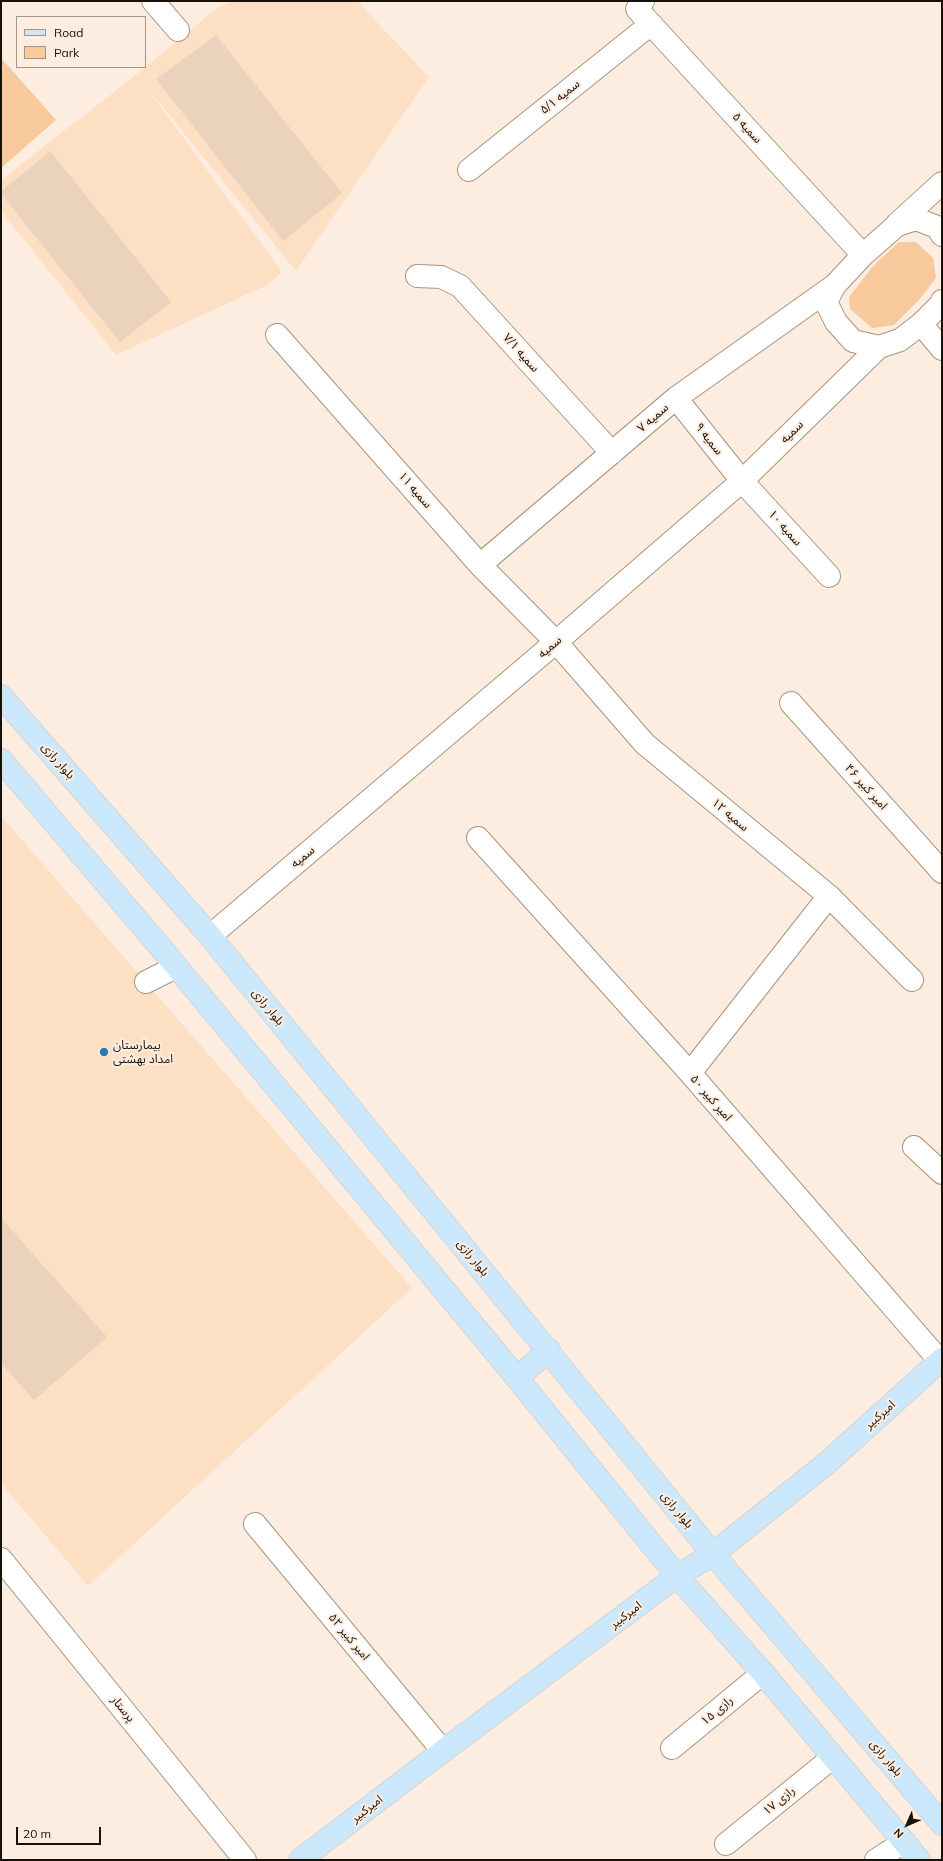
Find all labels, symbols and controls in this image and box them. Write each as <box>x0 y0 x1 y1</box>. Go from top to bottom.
legend <box>16 16 146 68</box>
text: Road <box>54 25 83 40</box>
text: Park <box>54 45 79 60</box>
street label: سمیه ۵/۱ <box>537 77 583 117</box>
street label: سمیه ۵ <box>729 110 765 146</box>
street label: سمیه ۷/۱ <box>500 331 542 375</box>
street label: سمیه ۷ <box>634 401 672 435</box>
street label: سمیه <box>777 418 807 446</box>
street label: سمیه ۹ <box>692 420 726 458</box>
street label: سمیه ۱۱ <box>395 469 435 511</box>
street label: سمیه ۱۰ <box>765 507 805 549</box>
street label: سمیه <box>535 633 565 661</box>
street label: بلوار رازی <box>38 740 78 782</box>
street label: امیر کبیر ۴۶ <box>842 761 890 813</box>
street label: سمیه ۱۲ <box>709 796 751 834</box>
street label: سمیه <box>288 843 318 871</box>
street label: بلوار رازی <box>249 986 287 1028</box>
place label: بیمارستان امداد بهشتی <box>113 1038 173 1066</box>
marker: بیمارستان امداد بهشتی <box>98 1046 110 1058</box>
street label: امیر کبیر ۵۰ <box>687 1072 735 1124</box>
street label: بلوار رازی <box>454 1237 492 1279</box>
street label: امیرکبیر <box>862 1398 898 1432</box>
street label: بلوار رازی <box>658 1489 696 1531</box>
street label: امیرکبیر <box>607 1598 645 1632</box>
street label: امیر کبیر ۵۲ <box>325 1611 373 1663</box>
street label: پرستار <box>108 1693 138 1725</box>
street label: رازی ۱۵ <box>698 1693 736 1729</box>
street label: بلوار رازی <box>867 1737 905 1779</box>
street label: رازی ۱۷ <box>760 1784 798 1818</box>
street label: امیرکبیر <box>348 1792 386 1826</box>
north arrow <box>887 1805 927 1845</box>
scale bar <box>18 1819 103 1845</box>
text: 20 m <box>23 1826 51 1841</box>
text: N <box>891 1826 906 1841</box>

